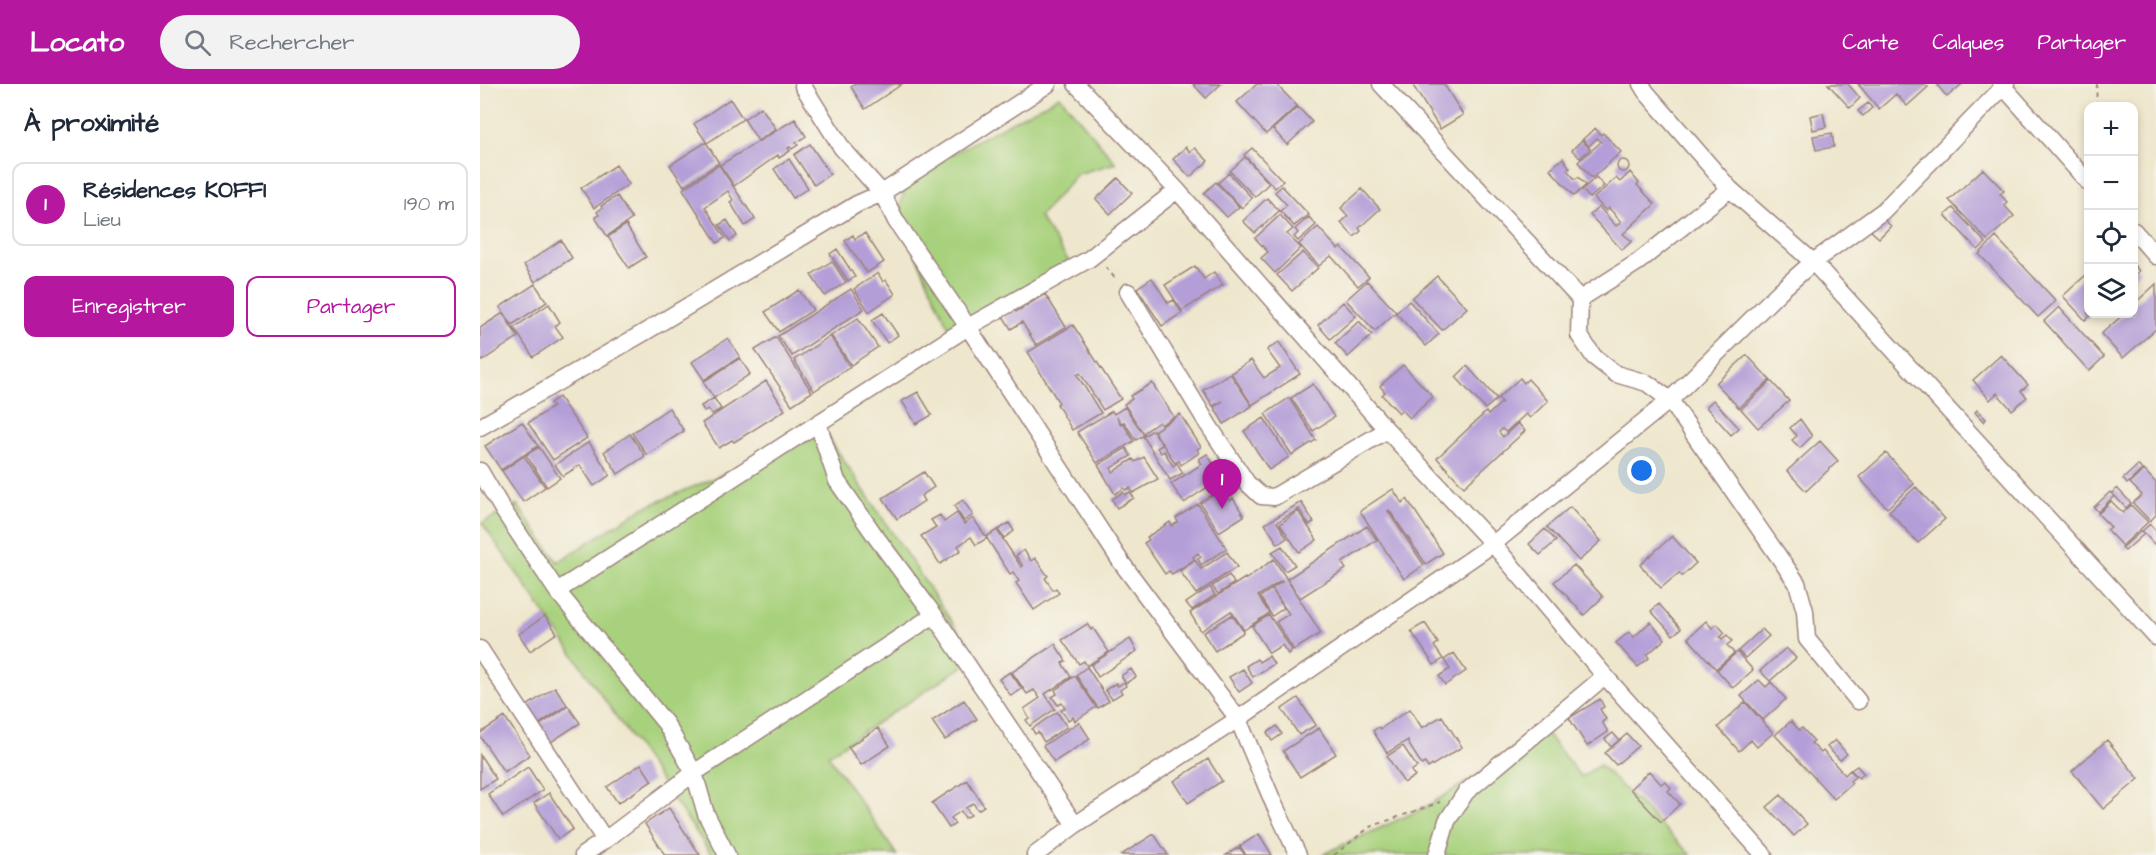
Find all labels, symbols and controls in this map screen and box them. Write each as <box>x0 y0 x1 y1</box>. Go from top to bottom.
search box <box>160 15 580 69</box>
text: Locato <box>30 23 124 62</box>
icon: search <box>181 26 214 59</box>
text: Rechercher <box>229 27 354 58</box>
text: Carte <box>1842 28 1899 57</box>
text: Calques <box>1932 28 2004 57</box>
text: Partager <box>2037 28 2126 57</box>
map controls <box>2084 102 2138 318</box>
button: + <box>2084 102 2138 156</box>
text: À proximité <box>24 105 159 141</box>
button: − <box>2084 156 2138 210</box>
text: Résidences KOFFI <box>83 175 267 206</box>
text: 1 <box>44 190 47 218</box>
text: 190 m <box>404 190 454 218</box>
text: Lieu <box>83 206 121 234</box>
button: locate <box>2084 210 2138 264</box>
button: layers <box>2084 264 2138 318</box>
button: Enregistrer <box>24 276 234 337</box>
button: Partager <box>246 276 456 337</box>
your location <box>1627 456 1656 485</box>
pin: 1 <box>1202 460 1242 509</box>

